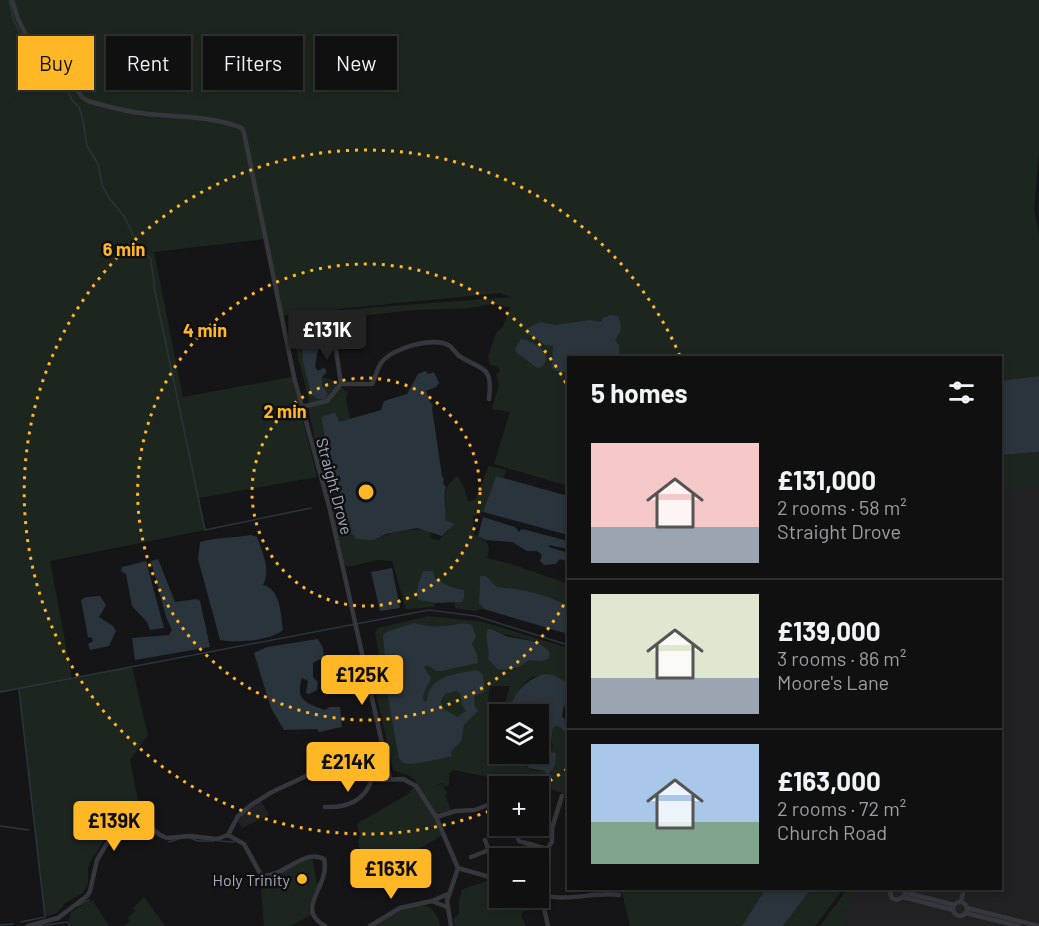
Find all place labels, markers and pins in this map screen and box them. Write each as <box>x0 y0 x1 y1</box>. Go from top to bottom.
pin: £131K <box>285 310 369 361</box>
centre of rings <box>356 482 376 502</box>
pin: £125K <box>320 655 404 706</box>
pin: £214K <box>306 742 390 793</box>
pin: £139K <box>72 801 156 852</box>
pin: £163K <box>349 849 433 900</box>
place label: Holy Trinity <box>212 870 291 889</box>
marker: Holy Trinity <box>295 872 309 886</box>

